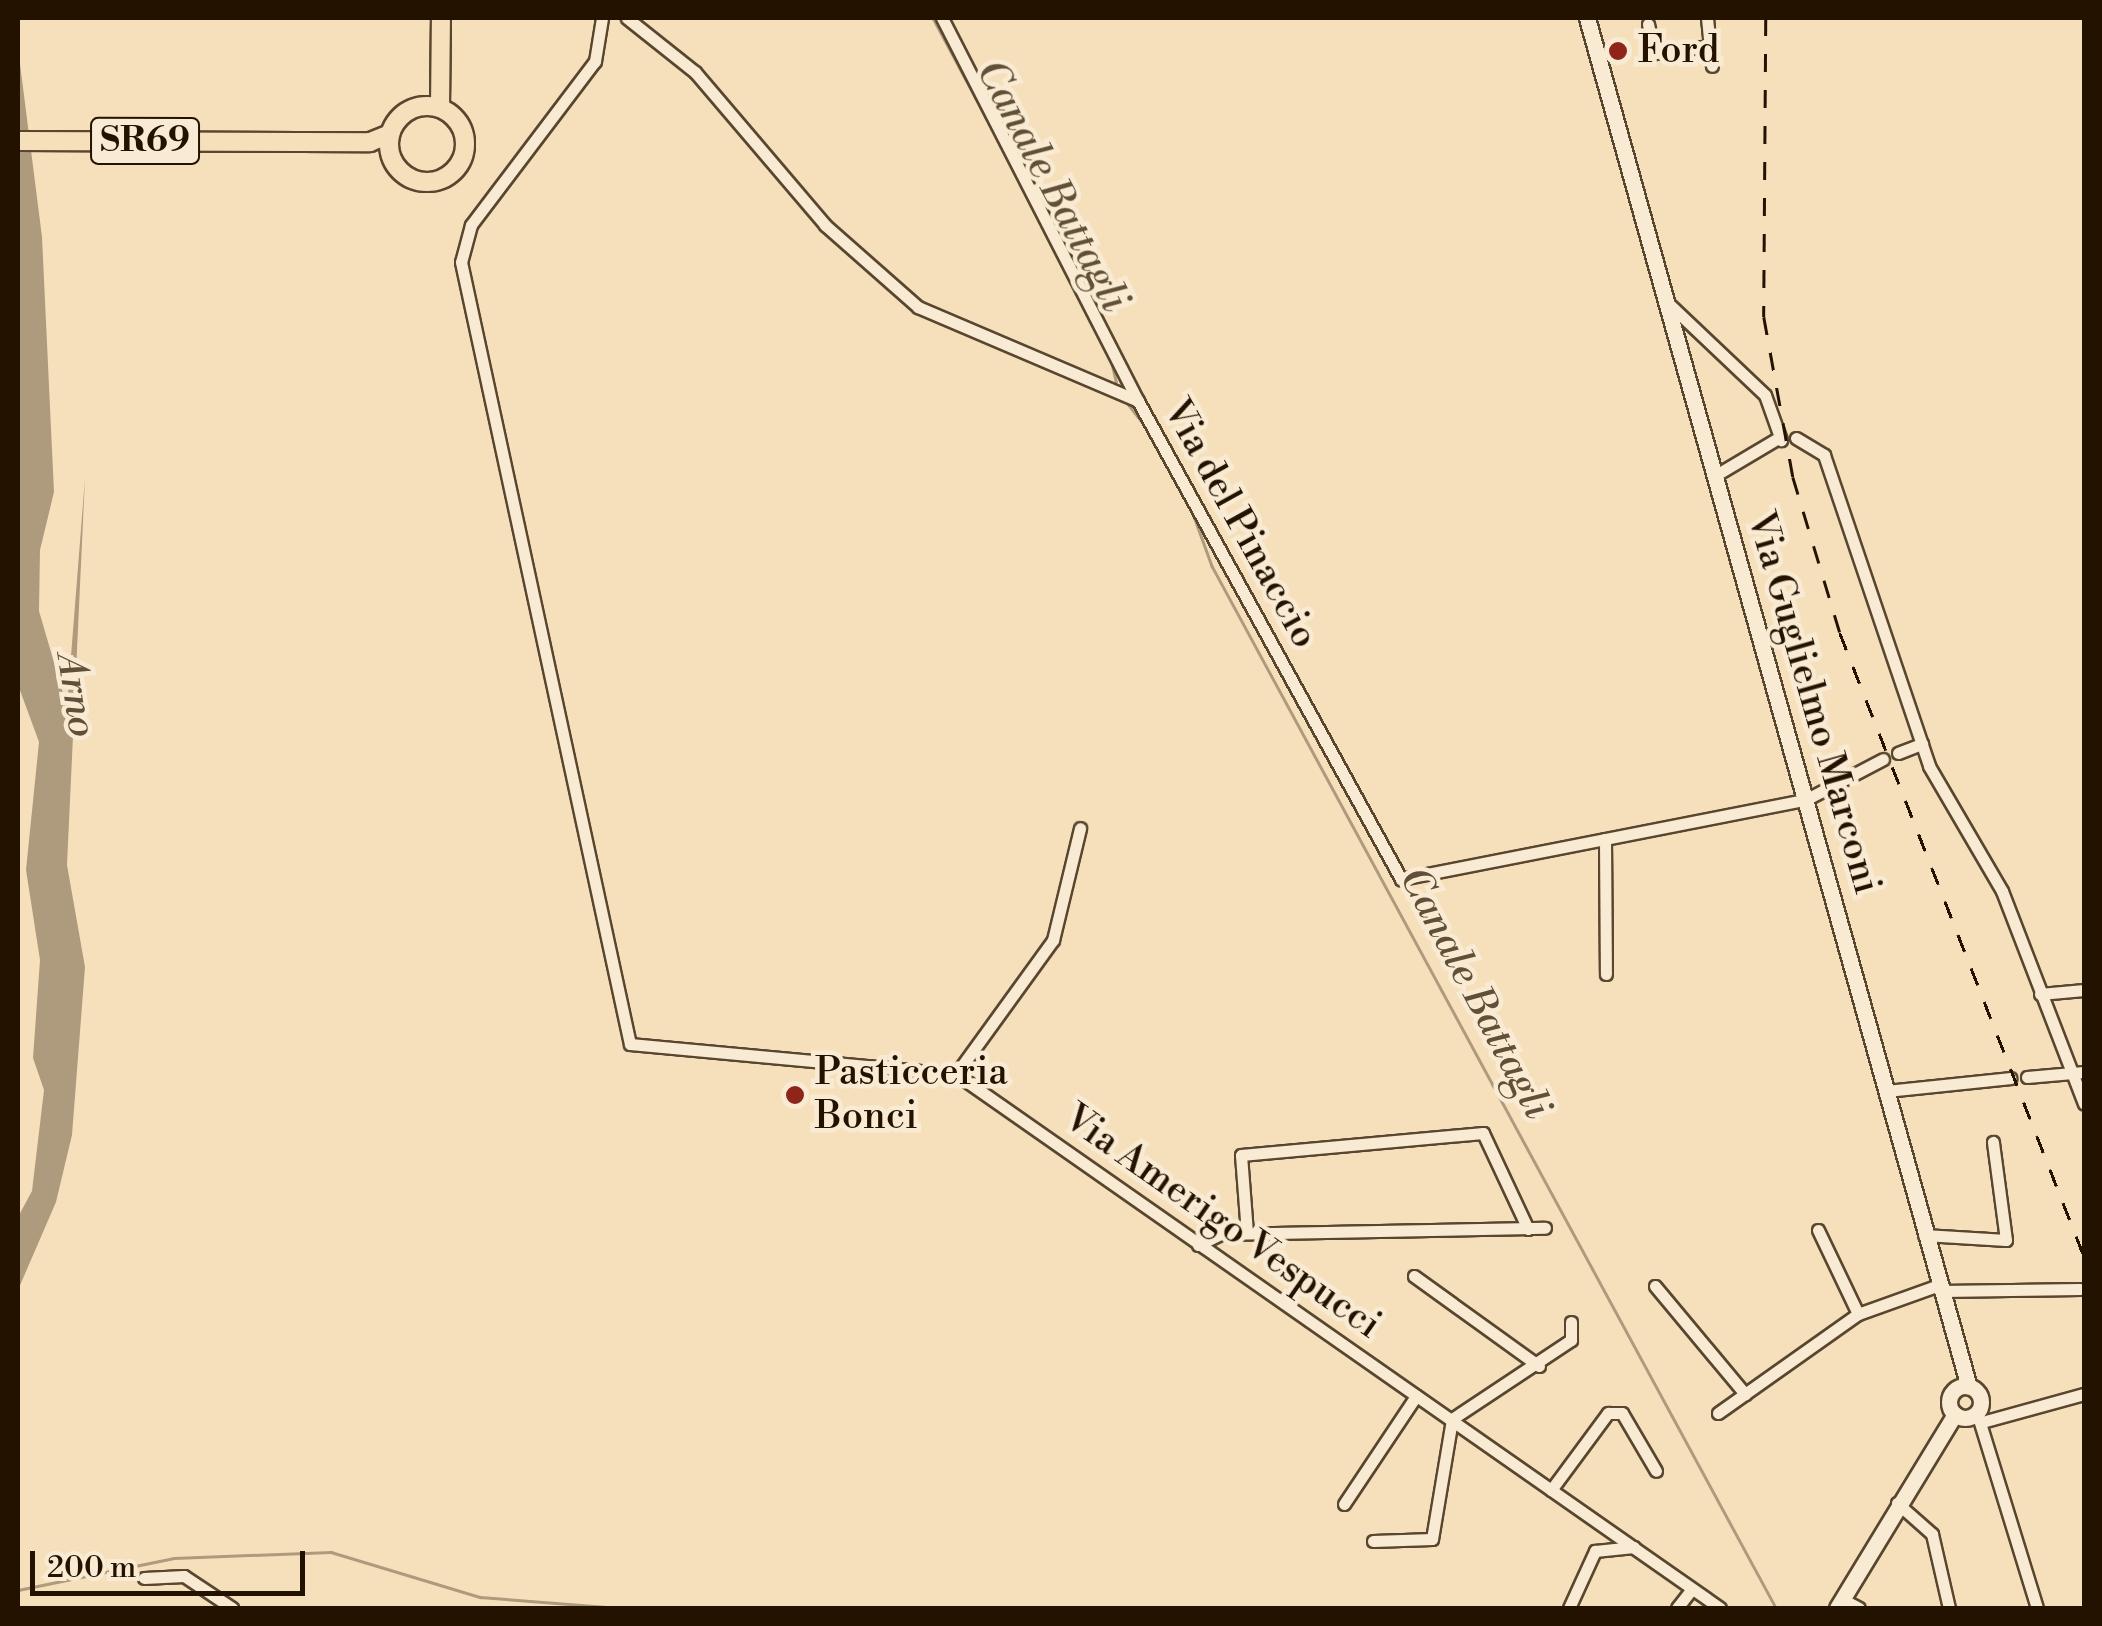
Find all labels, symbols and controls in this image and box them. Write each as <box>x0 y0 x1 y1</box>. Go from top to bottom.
place label: Ford <box>1638 28 1719 74</box>
marker: Ford <box>1607 40 1629 62</box>
water label: Canale Battagli <box>966 52 1138 320</box>
road number: SR69 <box>90 111 200 171</box>
street label: Via del Pinaccio <box>1153 392 1327 656</box>
street label: Via Guglielmo Marconi <box>1737 507 1889 899</box>
water label: Arno <box>46 650 106 740</box>
water label: Canale Battagli <box>1389 859 1561 1127</box>
place label: Pasticceria Bonci <box>815 1050 1008 1140</box>
marker: Pasticceria Bonci <box>784 1084 806 1106</box>
street label: Via Amerigo Vespucci <box>1055 1095 1389 1349</box>
scale bar <box>35 1531 310 1593</box>
text: 200 m <box>47 1549 136 1587</box>

